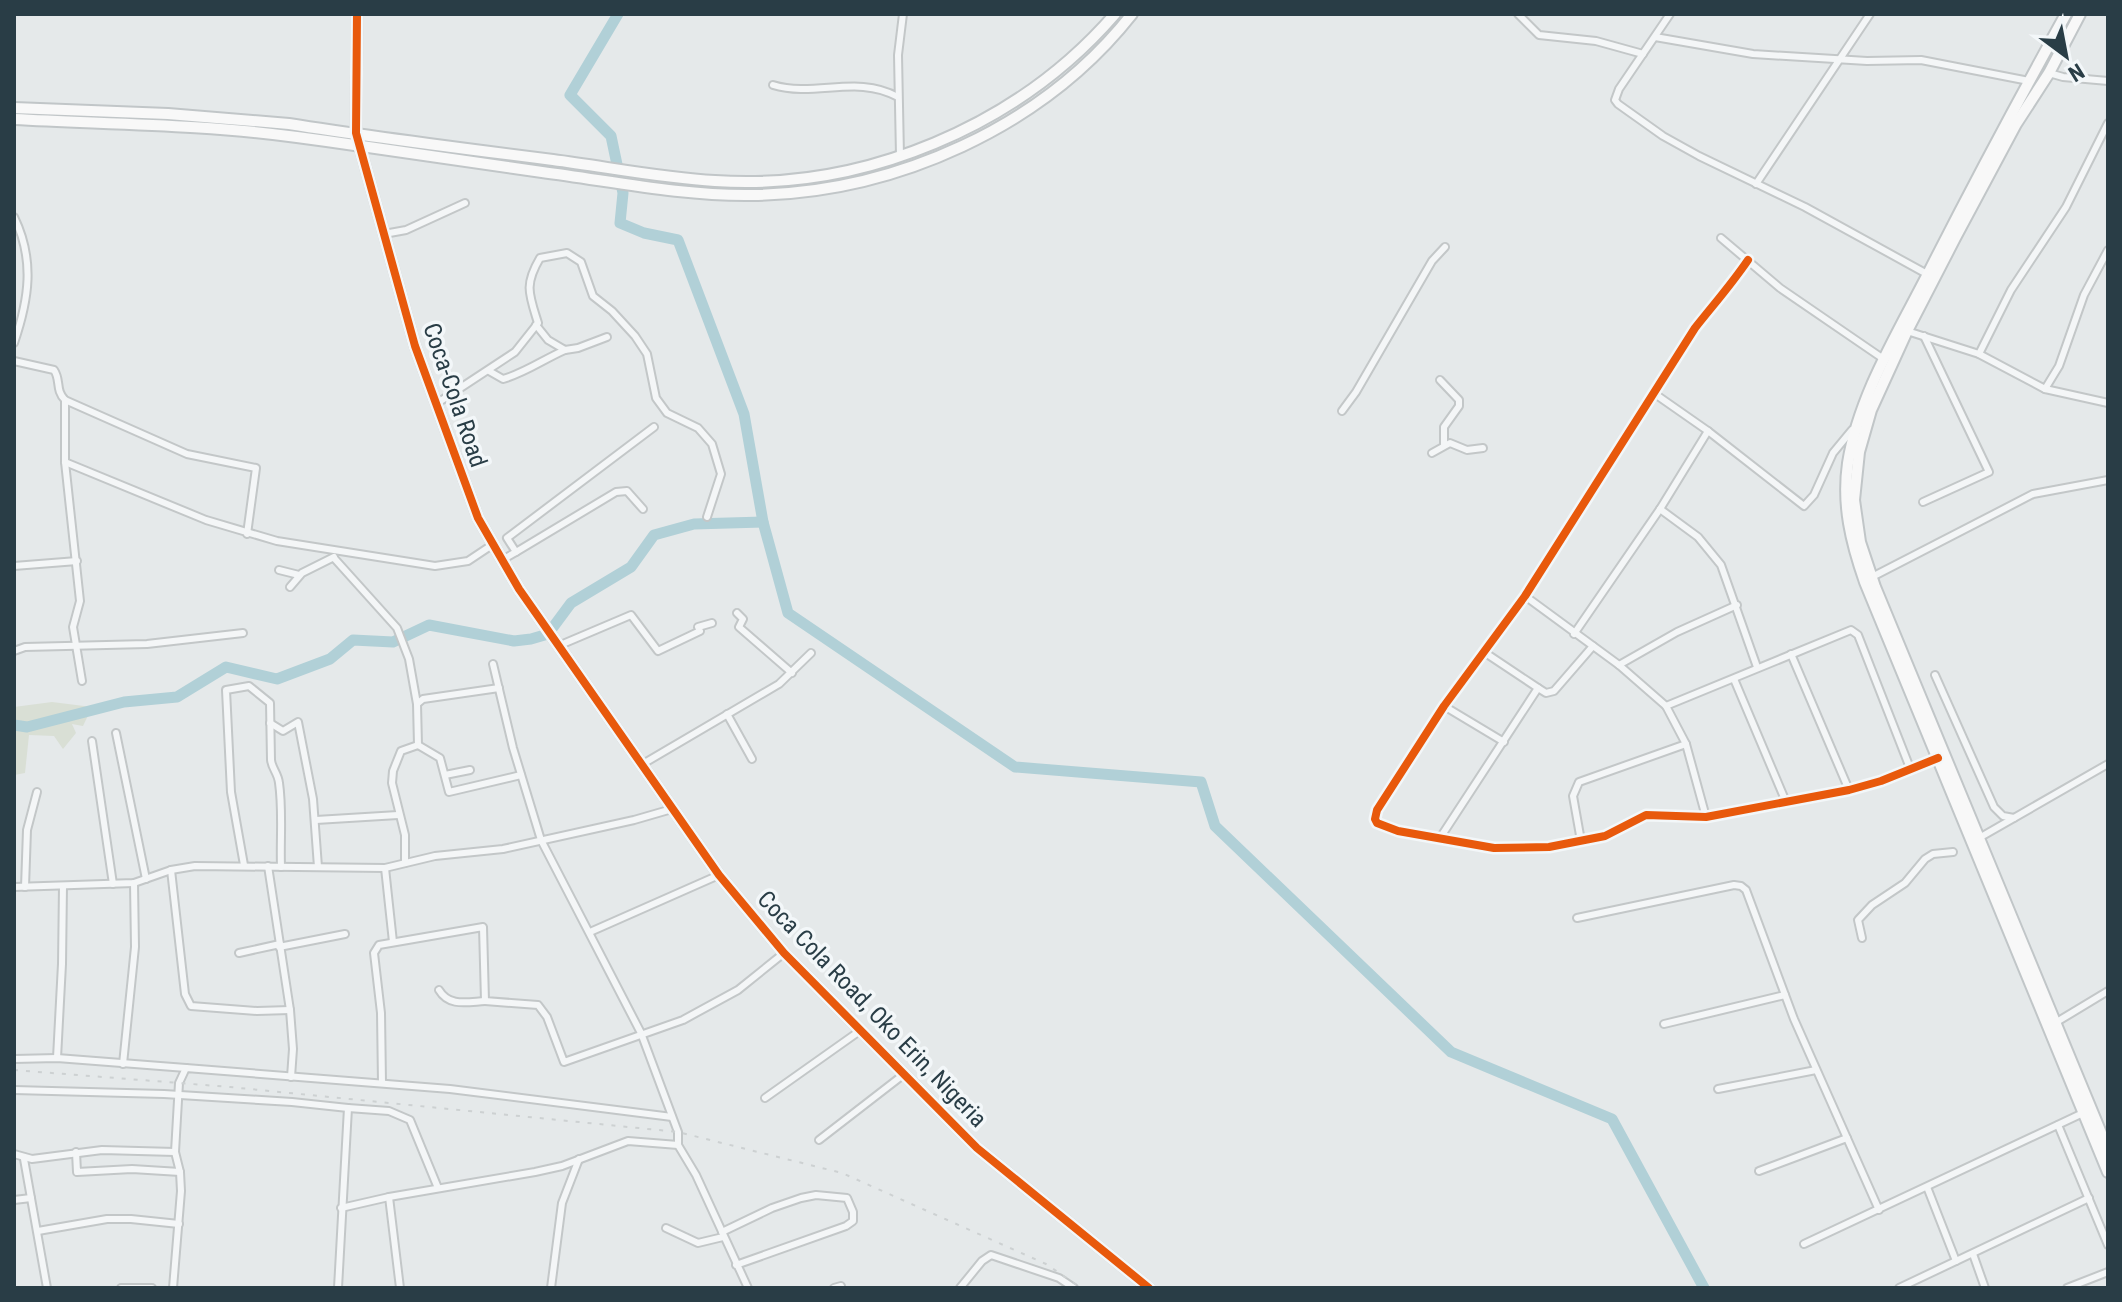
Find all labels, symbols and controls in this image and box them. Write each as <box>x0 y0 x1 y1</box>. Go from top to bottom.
north arrow <box>2026 16 2106 96</box>
text: N <box>2064 58 2089 87</box>
street label: Coca-Cola Road <box>417 319 493 471</box>
street label: Coca Cola Road, Oko Erin, Nigeria <box>752 885 992 1133</box>

